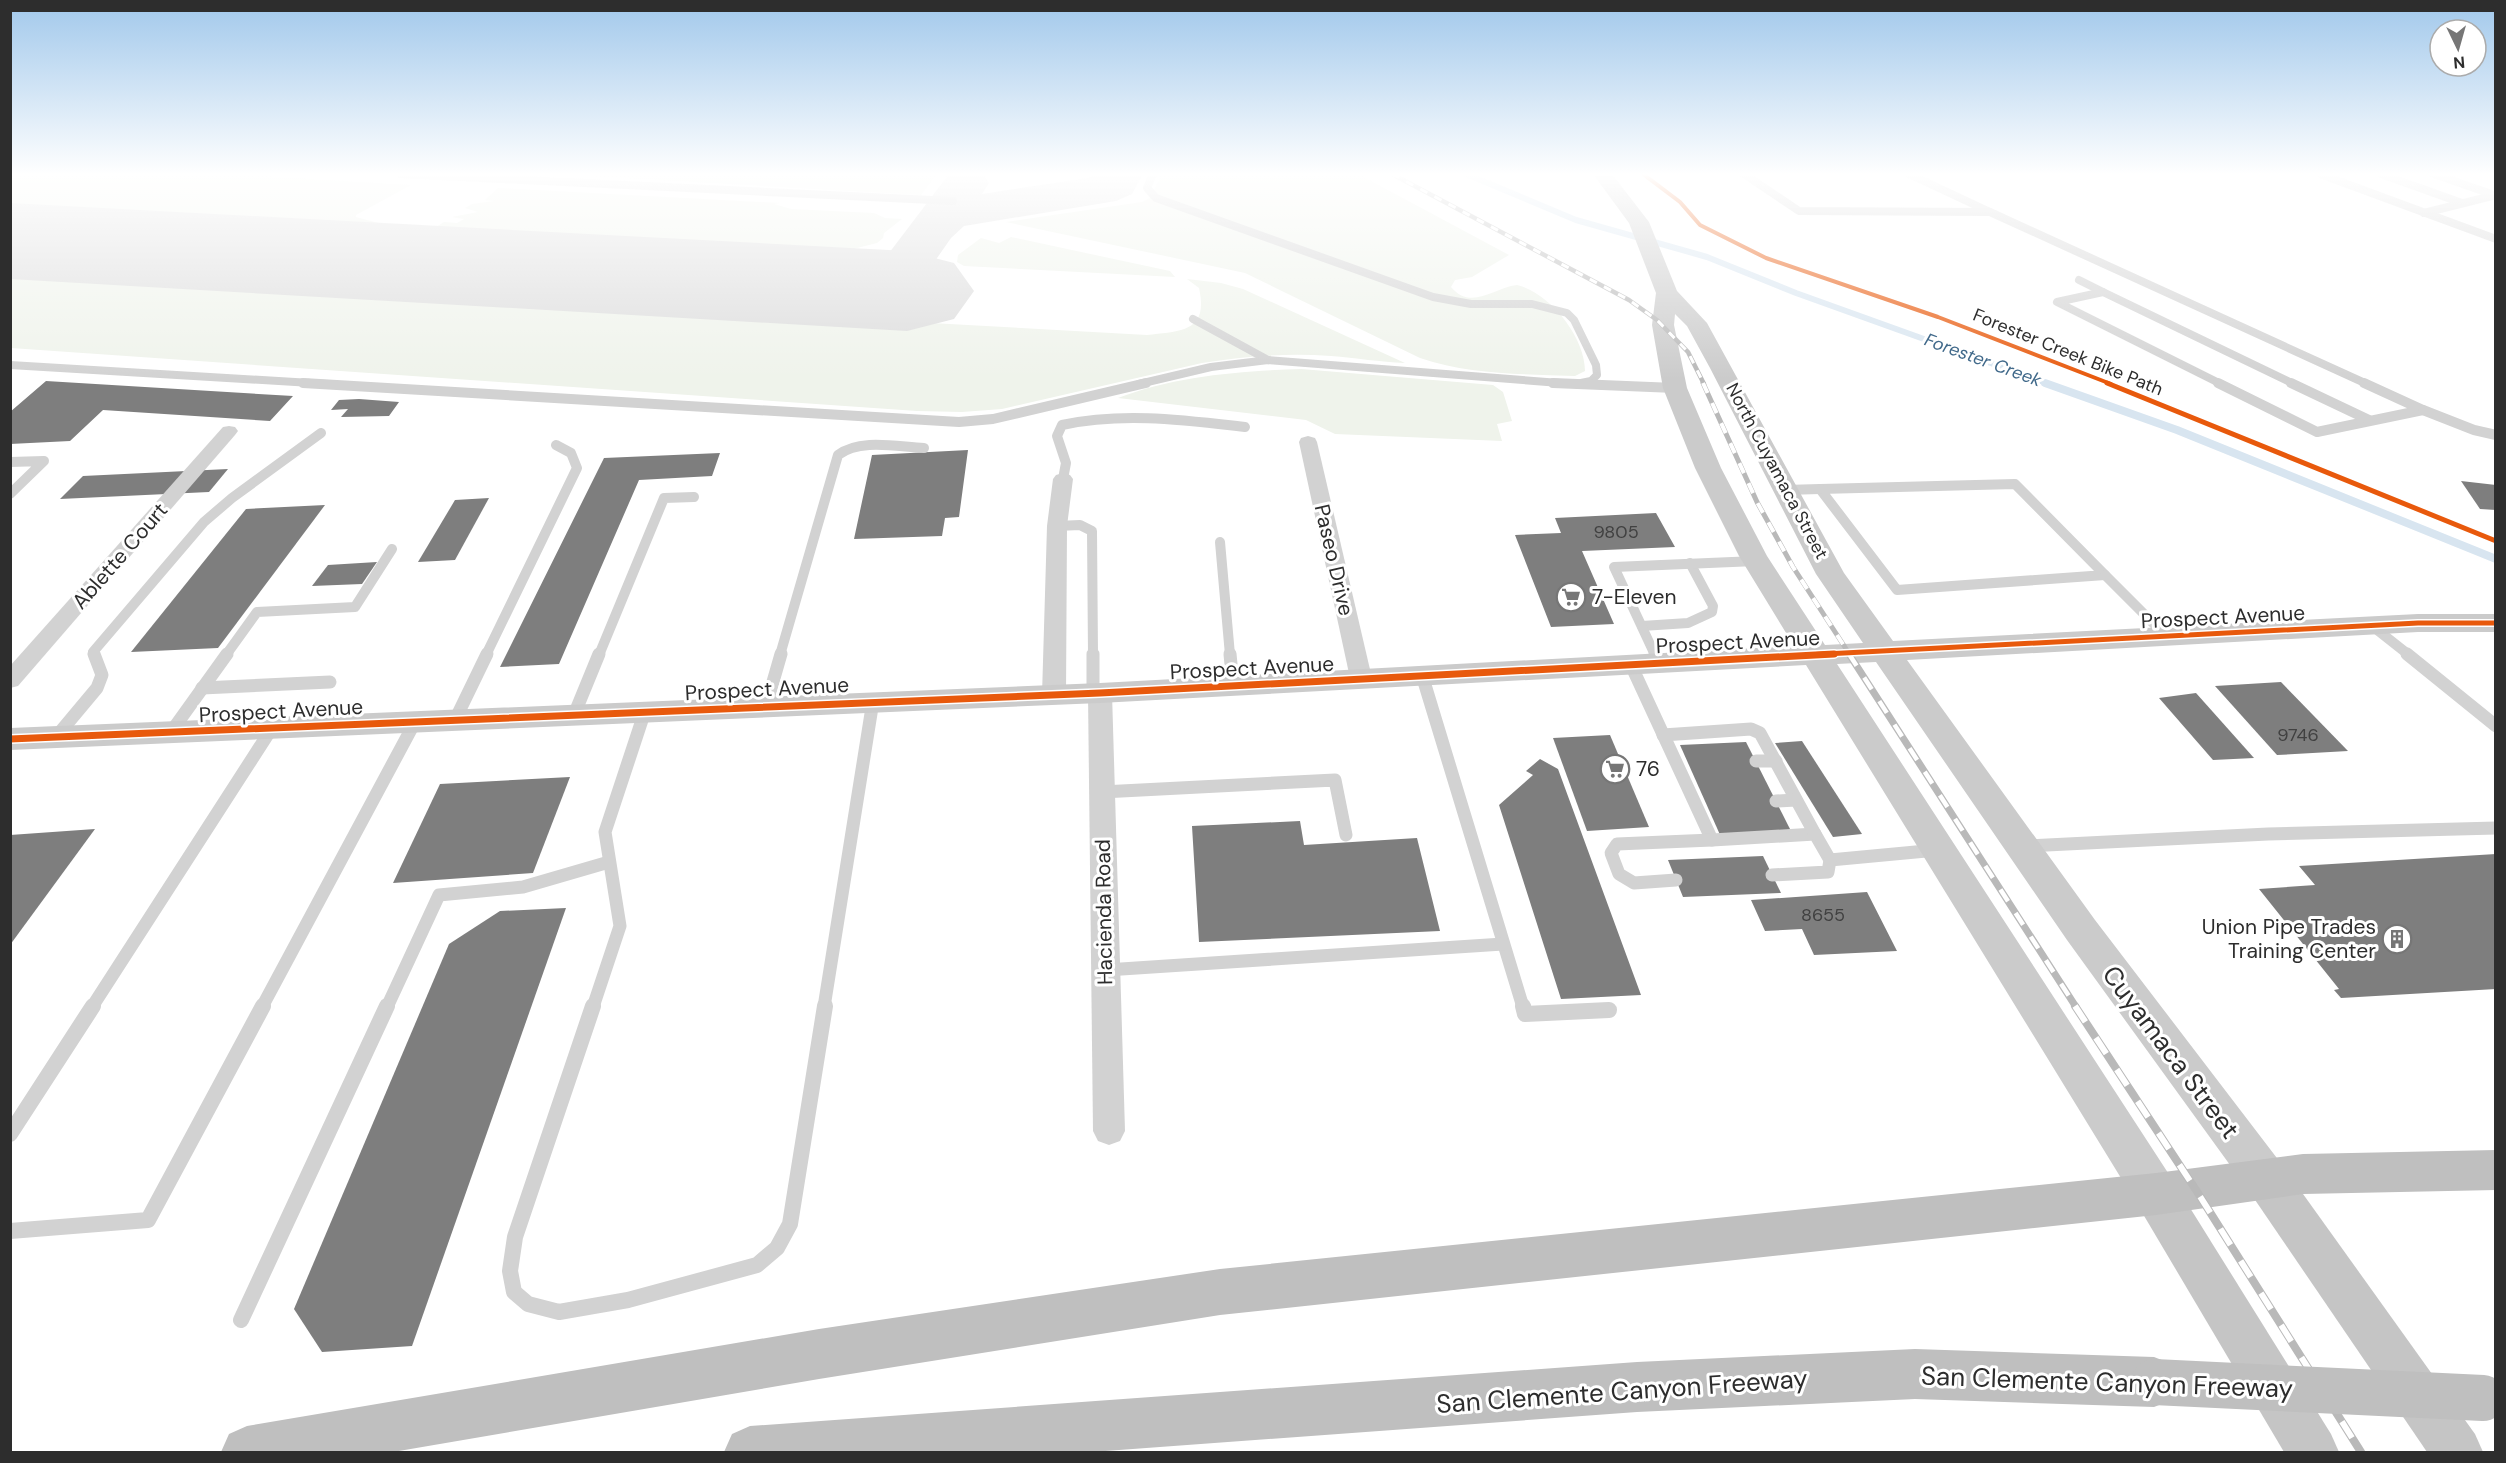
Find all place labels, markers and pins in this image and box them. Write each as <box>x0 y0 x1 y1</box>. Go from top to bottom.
supermarket icon: 7-Eleven <box>1555 581 1587 613</box>
place label: 7-Eleven <box>1592 583 1676 611</box>
supermarket icon: 76 <box>1599 753 1631 785</box>
place label: 76 <box>1636 755 1660 783</box>
place label: Union Pipe Trades Training Center <box>2202 913 2376 965</box>
building icon: Union Pipe Trades Training Center <box>2381 923 2413 955</box>

